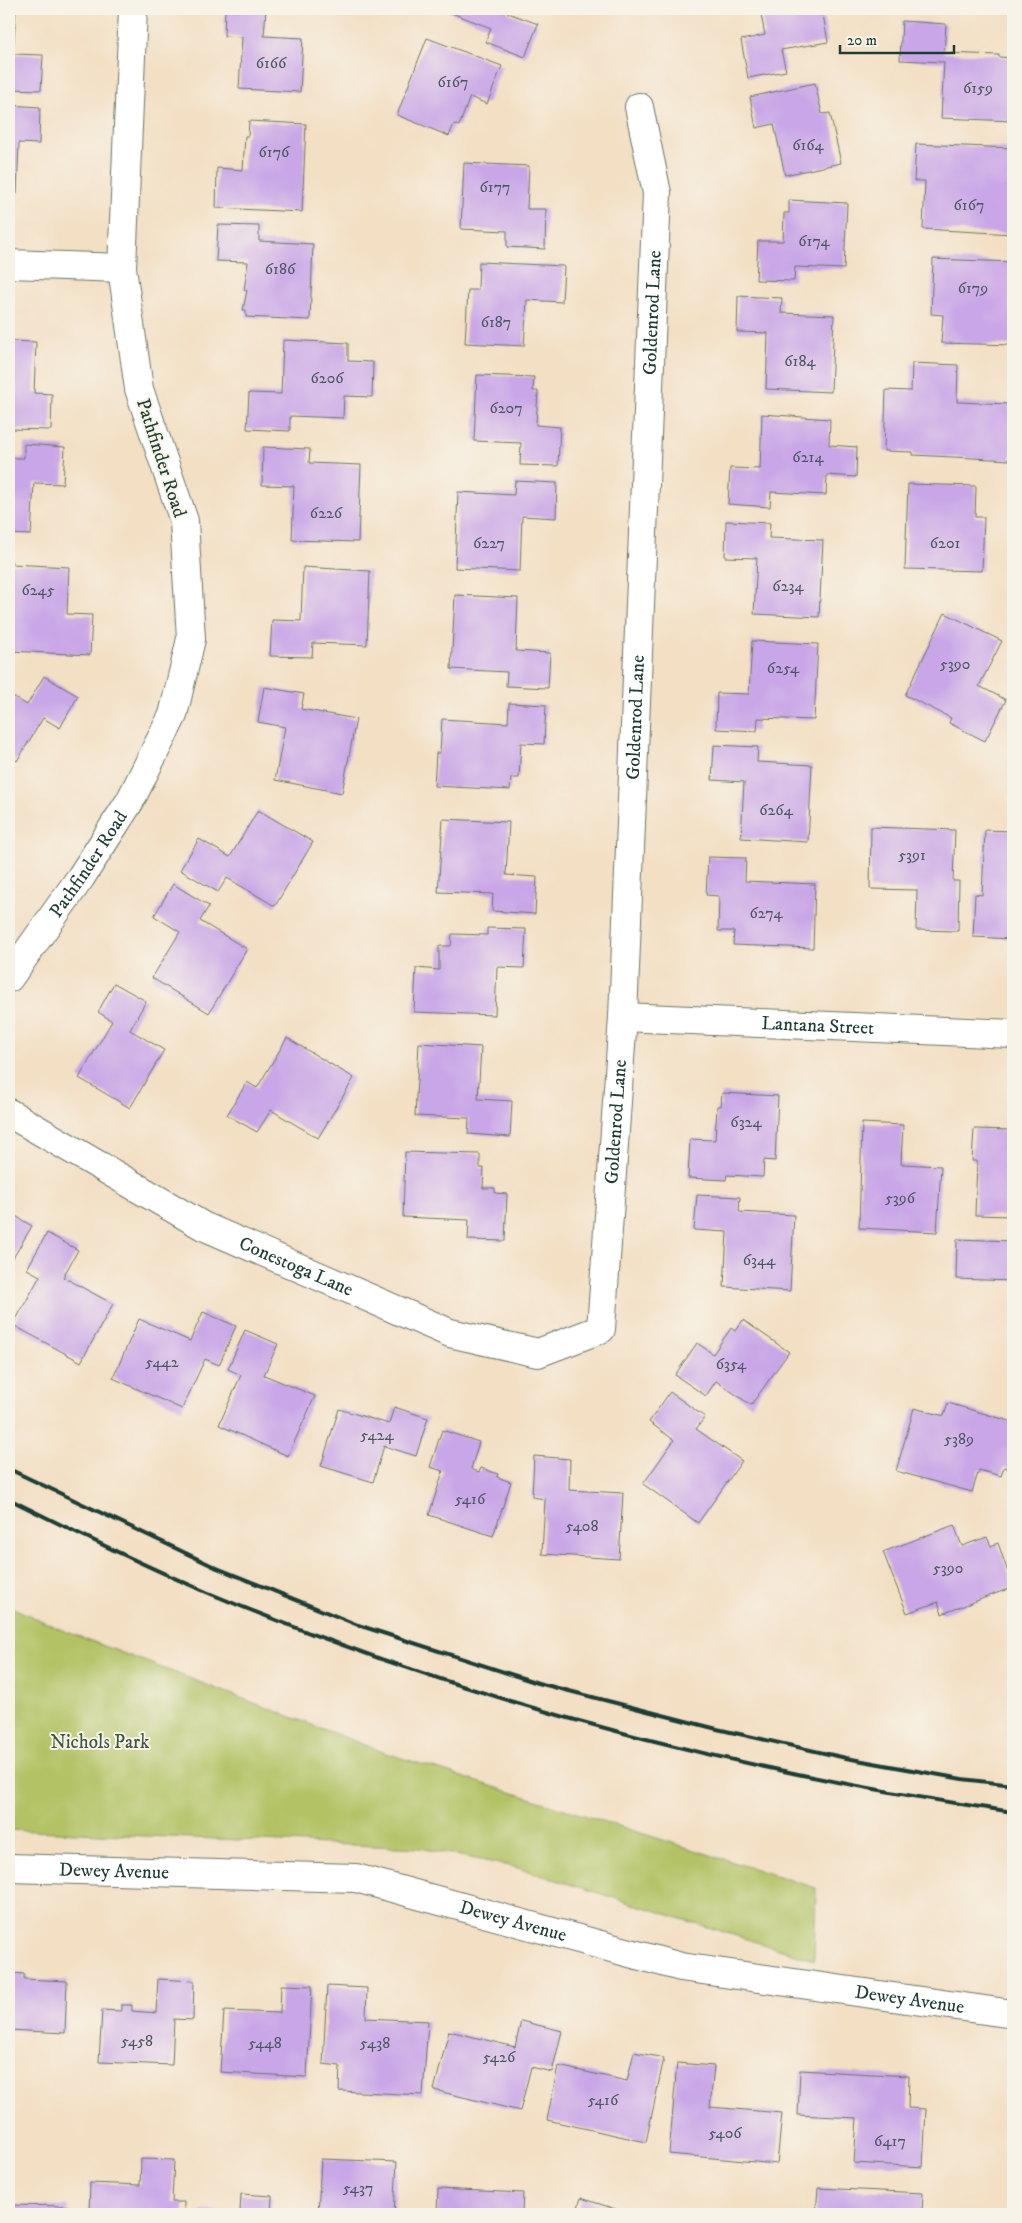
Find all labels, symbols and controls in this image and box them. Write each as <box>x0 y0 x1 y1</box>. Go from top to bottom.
scale bar <box>840 22 953 54</box>
text: 20 m <box>847 31 877 50</box>
house number: 6166 <box>256 53 287 73</box>
house number: 6167 <box>438 72 468 92</box>
house number: 6159 <box>963 78 993 98</box>
house number: 6164 <box>792 135 825 155</box>
house number: 6176 <box>259 142 290 162</box>
house number: 6177 <box>480 177 510 197</box>
house number: 6167 <box>954 195 984 215</box>
house number: 6174 <box>798 231 831 251</box>
street label: Goldenrod Lane <box>638 250 666 376</box>
house number: 6186 <box>265 259 296 279</box>
house number: 6179 <box>958 278 988 298</box>
house number: 6187 <box>481 312 511 332</box>
house number: 6184 <box>784 351 816 371</box>
house number: 6206 <box>310 368 344 388</box>
street label: Pathfinder Road <box>131 396 191 521</box>
house number: 6207 <box>489 398 523 418</box>
house number: 6214 <box>792 447 824 467</box>
house number: 6226 <box>310 503 343 523</box>
house number: 6227 <box>473 533 505 553</box>
house number: 6201 <box>930 533 960 553</box>
house number: 6234 <box>772 576 804 596</box>
house number: 6245 <box>21 580 55 600</box>
street label: Goldenrod Lane <box>621 654 649 780</box>
house number: 5390 <box>940 654 970 674</box>
house number: 6254 <box>767 658 800 678</box>
house number: 6264 <box>759 800 794 820</box>
street label: Pathfinder Road <box>44 806 133 922</box>
house number: 5391 <box>898 845 926 865</box>
house number: 6274 <box>749 903 783 923</box>
street label: Lantana Street <box>761 1012 875 1039</box>
street label: Goldenrod Lane <box>600 1059 631 1185</box>
house number: 6324 <box>730 1112 762 1132</box>
house number: 5396 <box>885 1188 916 1208</box>
street label: Conestoga Lane <box>235 1231 357 1301</box>
house number: 6344 <box>743 1250 776 1270</box>
house number: 5442 <box>145 1352 179 1372</box>
house number: 6354 <box>716 1354 747 1374</box>
house number: 5424 <box>360 1425 394 1445</box>
house number: 5389 <box>944 1429 974 1449</box>
house number: 5416 <box>455 1489 486 1509</box>
house number: 5408 <box>566 1516 598 1536</box>
house number: 5390 <box>933 1558 963 1578</box>
park label: Nichols Park <box>51 1731 150 1754</box>
street label: Dewey Avenue <box>59 1858 169 1884</box>
street label: Dewey Avenue <box>457 1895 569 1947</box>
street label: Dewey Avenue <box>854 1980 966 2018</box>
house number: 5458 <box>121 2031 153 2051</box>
house number: 5448 <box>248 2033 282 2053</box>
house number: 5438 <box>360 2033 390 2053</box>
house number: 5426 <box>483 2047 516 2067</box>
house number: 5416 <box>588 2090 619 2110</box>
house number: 5406 <box>708 2123 742 2143</box>
house number: 6417 <box>874 2131 906 2151</box>
house number: 5437 <box>343 2178 373 2198</box>

